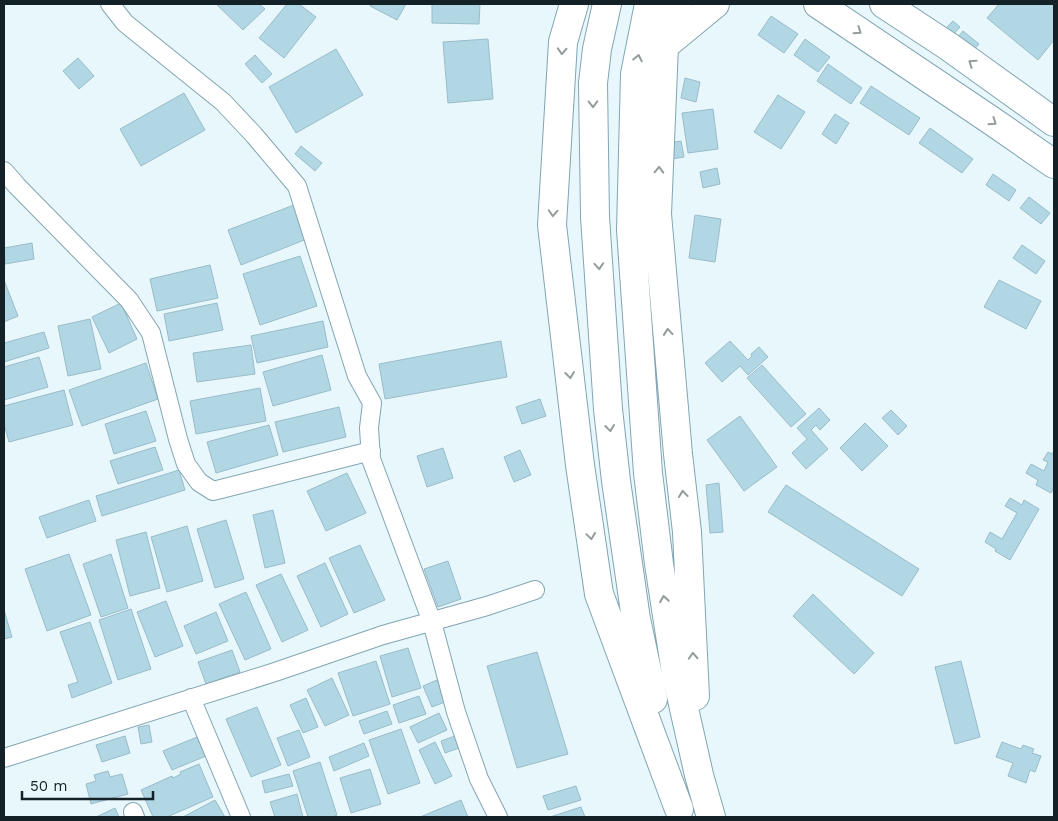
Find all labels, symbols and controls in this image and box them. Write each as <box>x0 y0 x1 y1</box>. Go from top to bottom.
one-way arrow <box>853 25 862 34</box>
one-way arrow <box>557 47 568 55</box>
one-way arrow <box>632 54 643 63</box>
one-way arrow <box>968 60 978 69</box>
one-way arrow <box>588 100 599 108</box>
one-way arrow <box>987 116 997 125</box>
one-way arrow <box>654 166 664 174</box>
one-way arrow <box>547 209 558 217</box>
one-way arrow <box>593 262 604 270</box>
one-way arrow <box>662 328 673 336</box>
one-way arrow <box>564 371 575 379</box>
one-way arrow <box>604 424 615 432</box>
one-way arrow <box>678 490 689 498</box>
one-way arrow <box>585 531 595 540</box>
one-way arrow <box>660 594 670 603</box>
one-way arrow <box>688 652 699 660</box>
scale bar <box>22 768 154 800</box>
text: 50 m <box>30 777 67 795</box>

